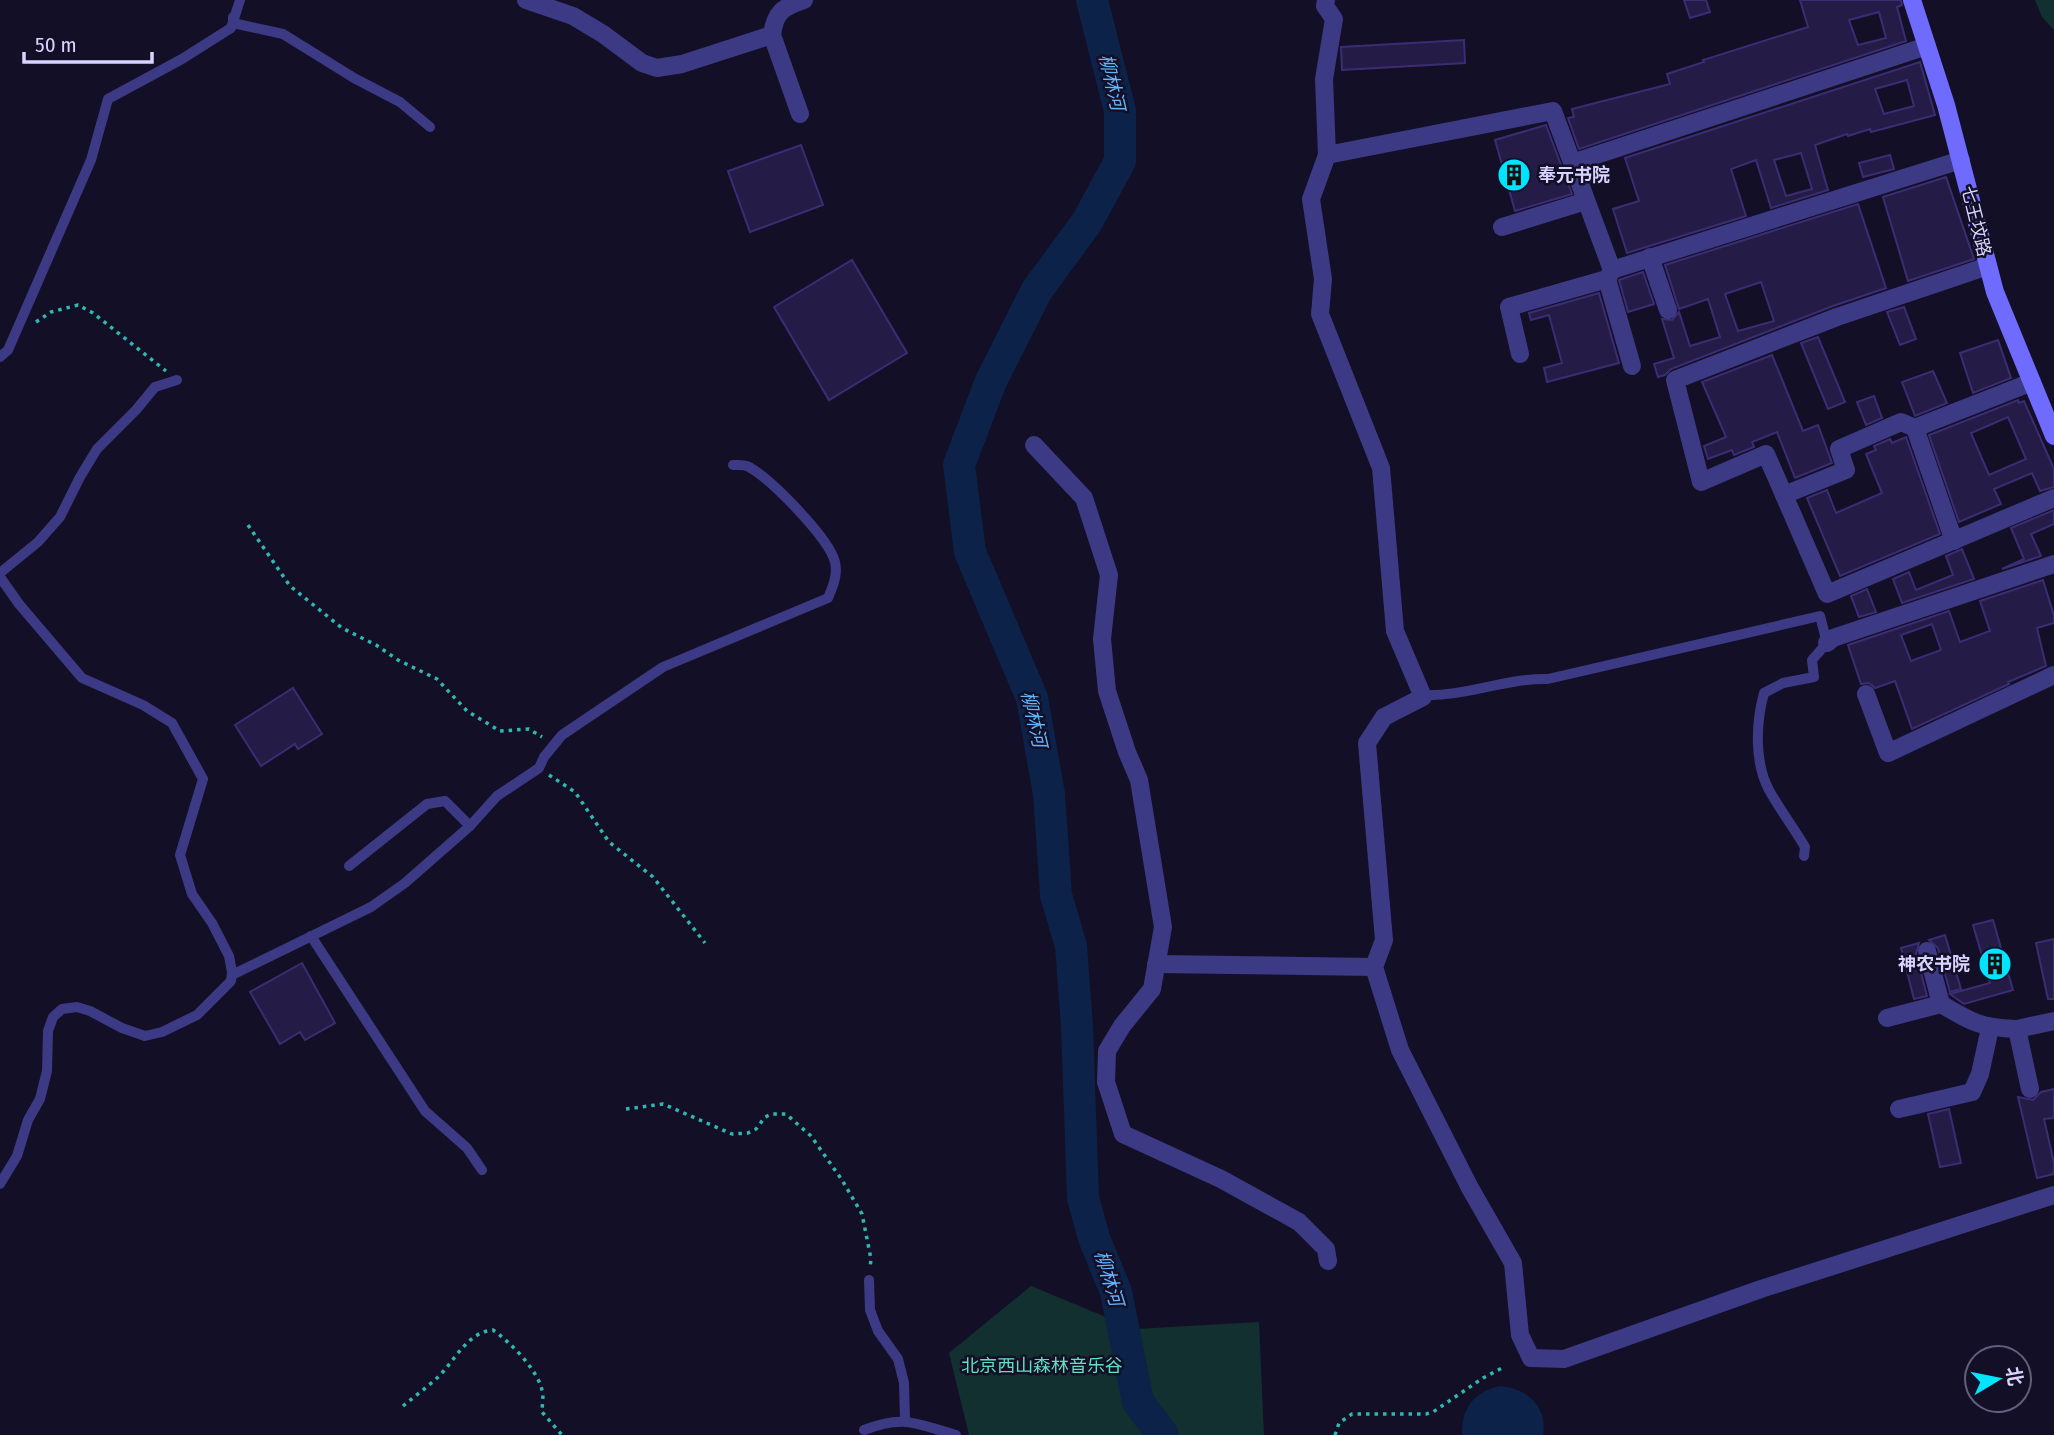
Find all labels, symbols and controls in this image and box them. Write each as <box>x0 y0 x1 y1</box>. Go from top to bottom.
scale bar <box>24 21 152 65</box>
text: 50 m <box>35 32 77 58</box>
water label: 柳林河 <box>1094 52 1131 116</box>
building icon: 奉元书院 <box>1495 156 1533 194</box>
place label: 奉元书院 <box>1538 164 1610 186</box>
street label: 七王坟路 <box>1957 183 1995 259</box>
water label: 柳林河 <box>1016 689 1053 753</box>
building icon: 神农书院 <box>1976 945 2014 983</box>
place label: 神农书院 <box>1898 953 1970 975</box>
water label: 柳林河 <box>1090 1247 1129 1312</box>
north arrow <box>1963 1344 2033 1414</box>
park label: 北京西山森林音乐谷 <box>961 1355 1123 1377</box>
text: 北 <box>2001 1365 2027 1387</box>

